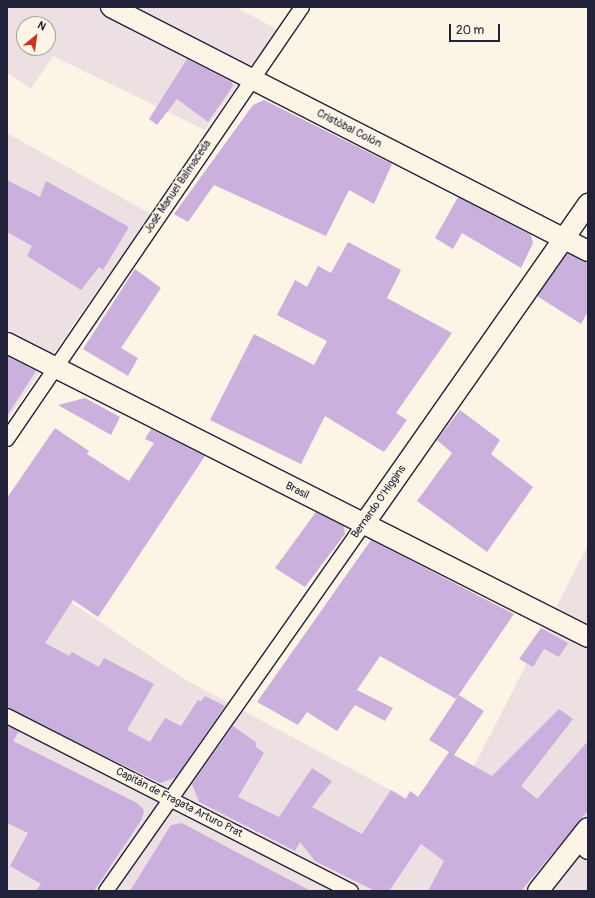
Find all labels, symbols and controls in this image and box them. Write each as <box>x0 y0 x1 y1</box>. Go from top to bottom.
north arrow <box>16 16 56 56</box>
scale bar <box>451 16 502 42</box>
text: N <box>35 18 48 33</box>
text: 20 m <box>456 23 484 38</box>
street label: Cristóbal Colón <box>314 107 384 151</box>
street label: José Manuel Balmaceda <box>142 138 214 236</box>
street label: Bernardo O'Higgins <box>349 463 409 541</box>
street label: Brasil <box>283 479 311 503</box>
street label: Capitán de Fragata Arturo Prat <box>113 765 245 841</box>

